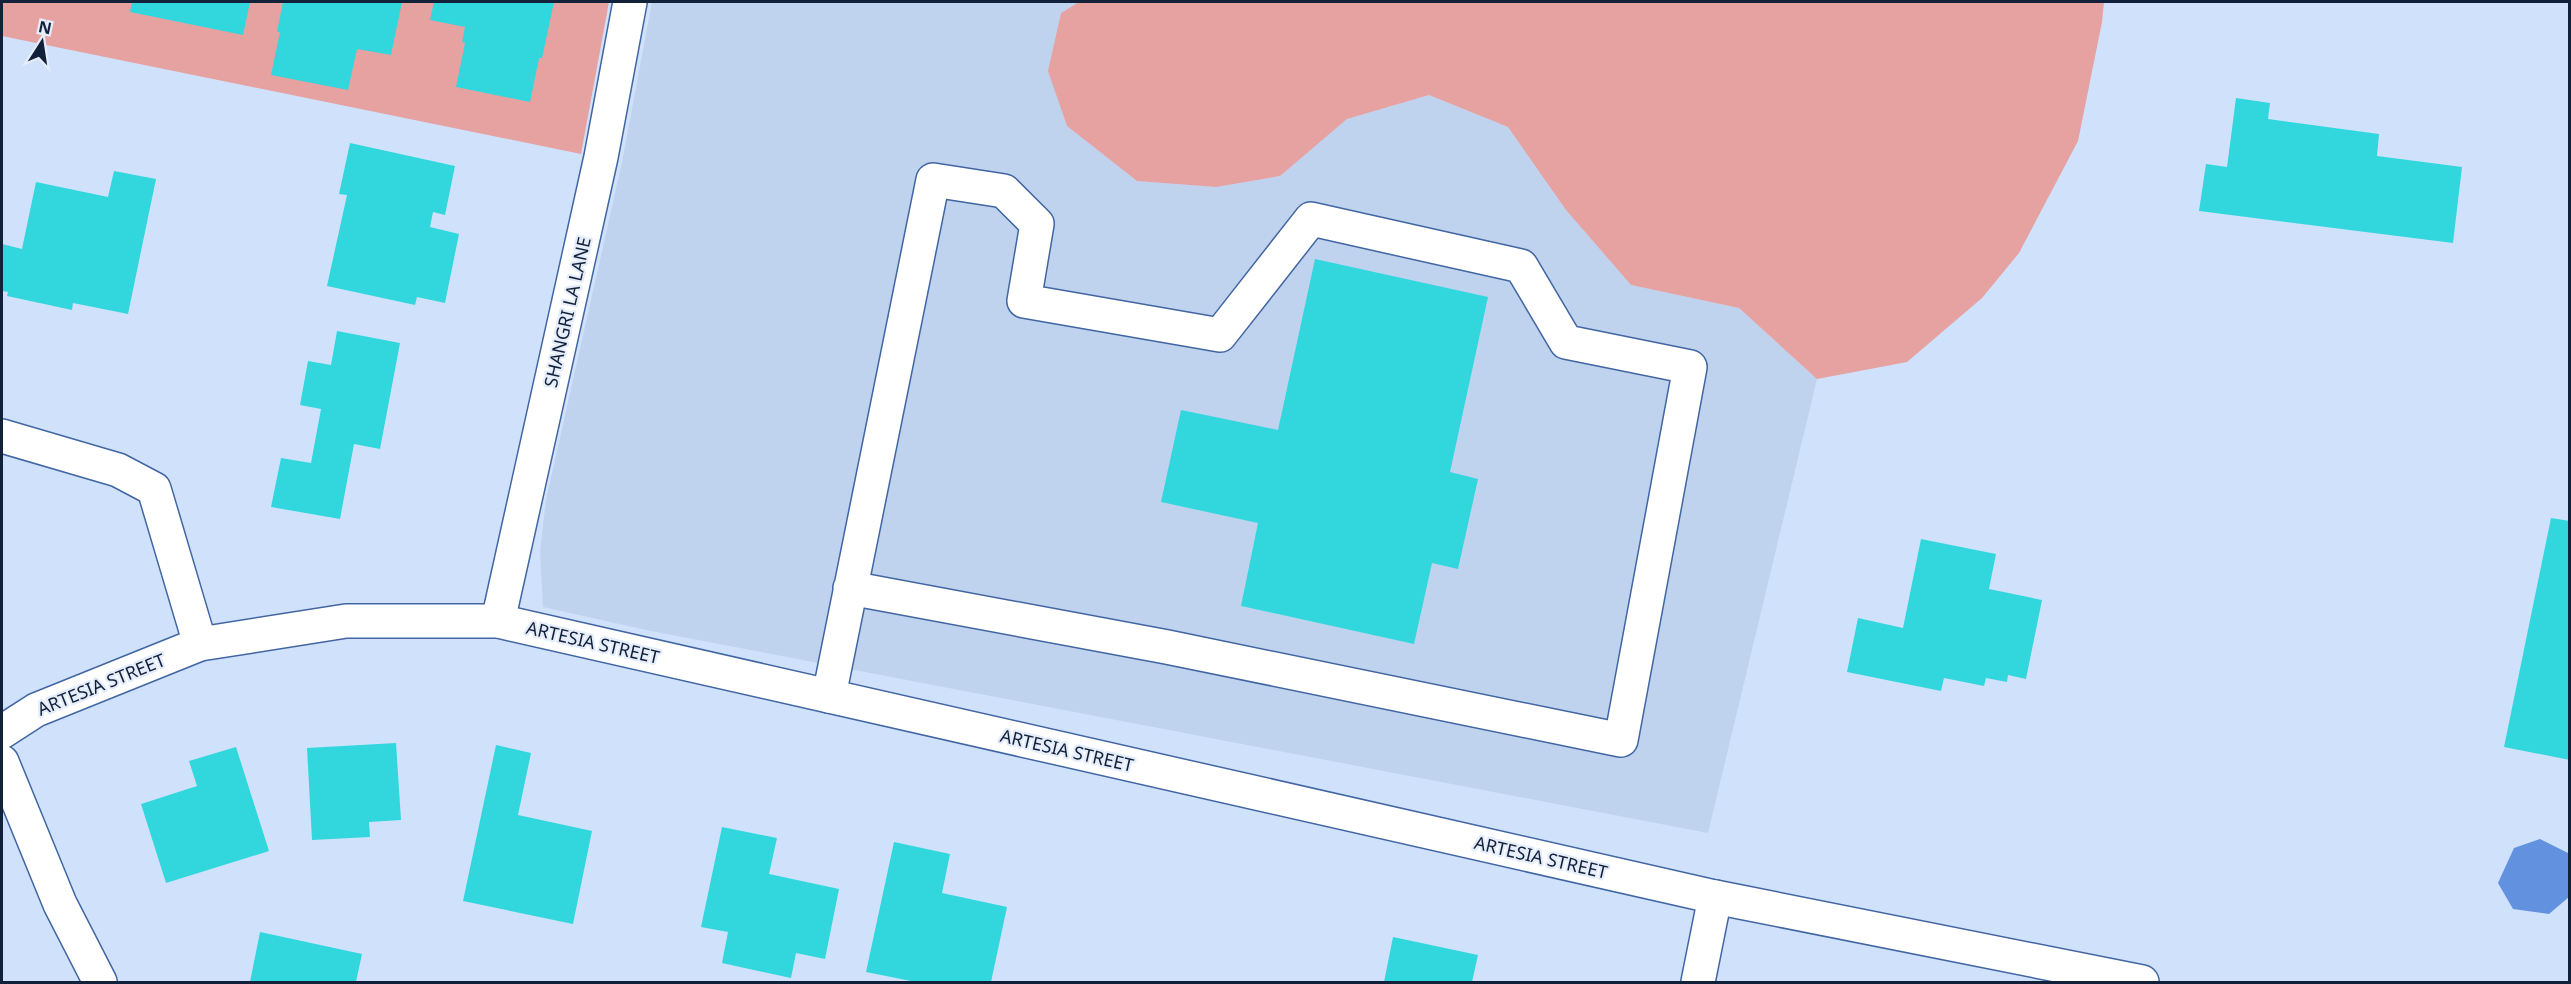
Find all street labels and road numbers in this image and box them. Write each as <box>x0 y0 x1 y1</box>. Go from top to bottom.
street label: SHANGRI LA LANE <box>538 234 596 390</box>
street label: ARTESIA STREET <box>524 615 662 669</box>
street label: ARTESIA STREET <box>33 647 169 721</box>
street label: ARTESIA STREET <box>998 723 1136 777</box>
street label: ARTESIA STREET <box>1472 830 1610 884</box>

